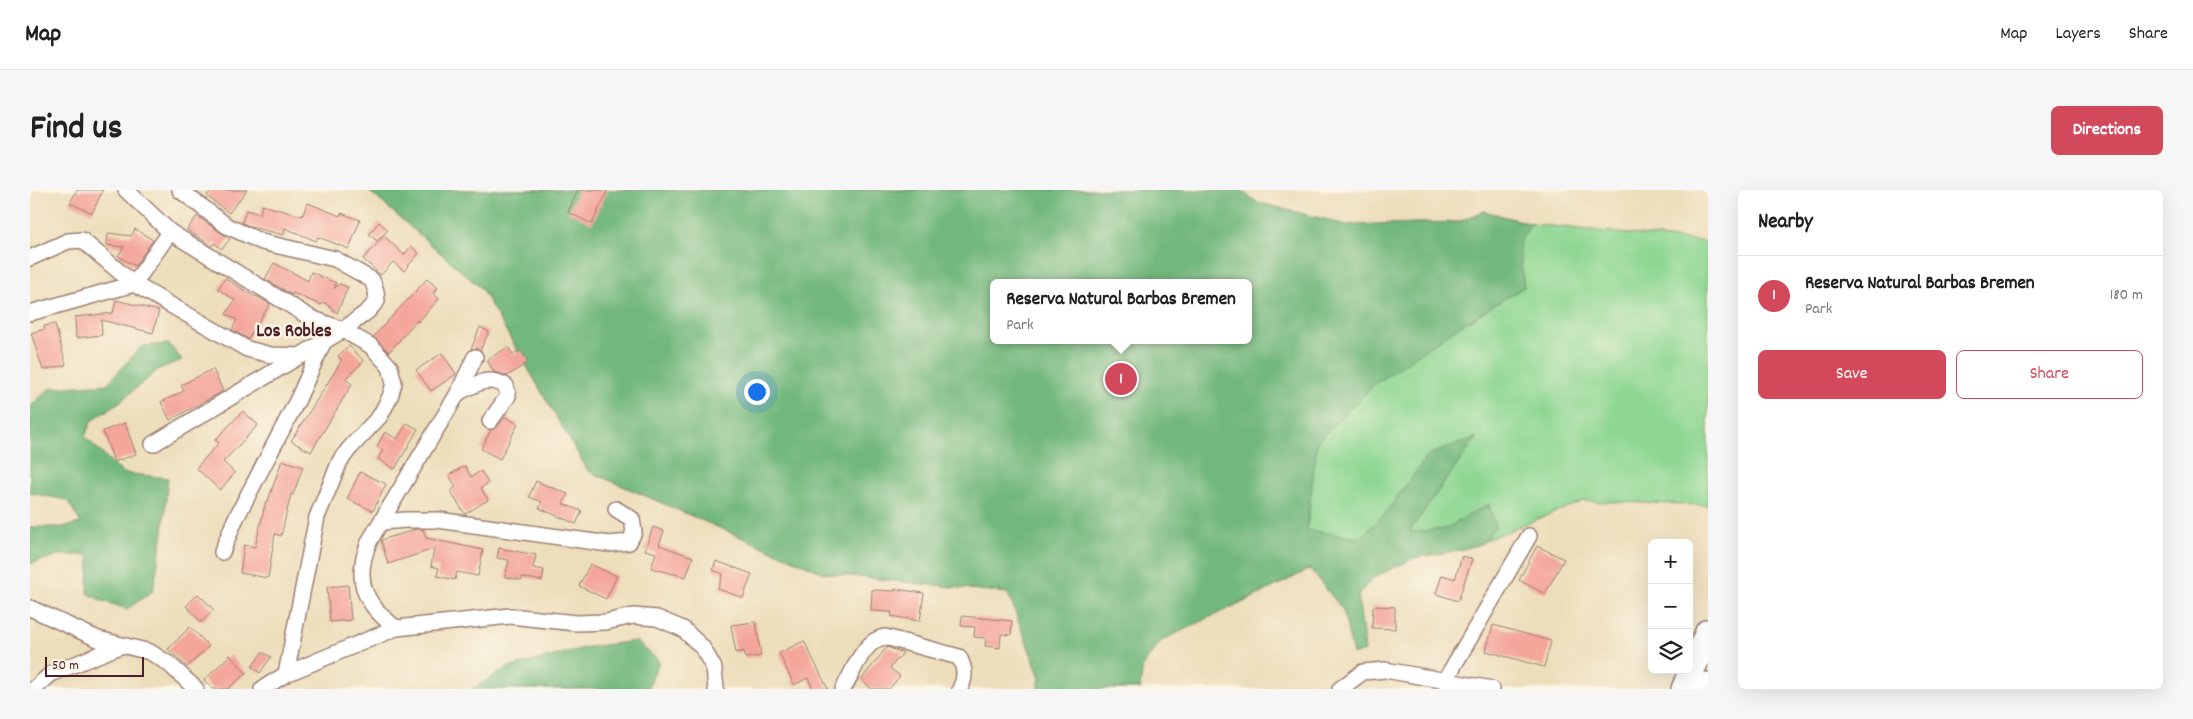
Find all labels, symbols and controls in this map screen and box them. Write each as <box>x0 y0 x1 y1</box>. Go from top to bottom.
text: Map <box>25 18 61 52</box>
text: Map <box>2000 22 2027 47</box>
text: Layers <box>2055 22 2101 47</box>
text: Share <box>2129 22 2168 47</box>
text: Find us <box>30 105 122 155</box>
button: Directions <box>2051 106 2163 155</box>
text: Nearby <box>1758 208 1813 238</box>
text: Reserva Natural Barbas Bremen <box>1805 271 2035 298</box>
popup <box>990 279 1252 344</box>
text: 1 <box>1772 284 1776 307</box>
text: 180 m <box>2110 284 2143 307</box>
text: Reserva Natural Barbas Bremen <box>1006 287 1236 314</box>
text: Park <box>1805 298 1832 321</box>
text: Park <box>1006 314 1033 337</box>
district label: Los Robles <box>256 319 332 346</box>
button: Save <box>1758 350 1946 399</box>
button: Share <box>1956 350 2143 399</box>
pin: 1 <box>1105 360 1137 398</box>
your location <box>744 379 770 405</box>
map controls <box>1648 539 1693 674</box>
button: + <box>1648 539 1693 584</box>
button: − <box>1648 584 1693 629</box>
button: layers <box>1648 629 1693 674</box>
scale bar <box>45 654 144 677</box>
text: 50 m <box>52 656 79 676</box>

